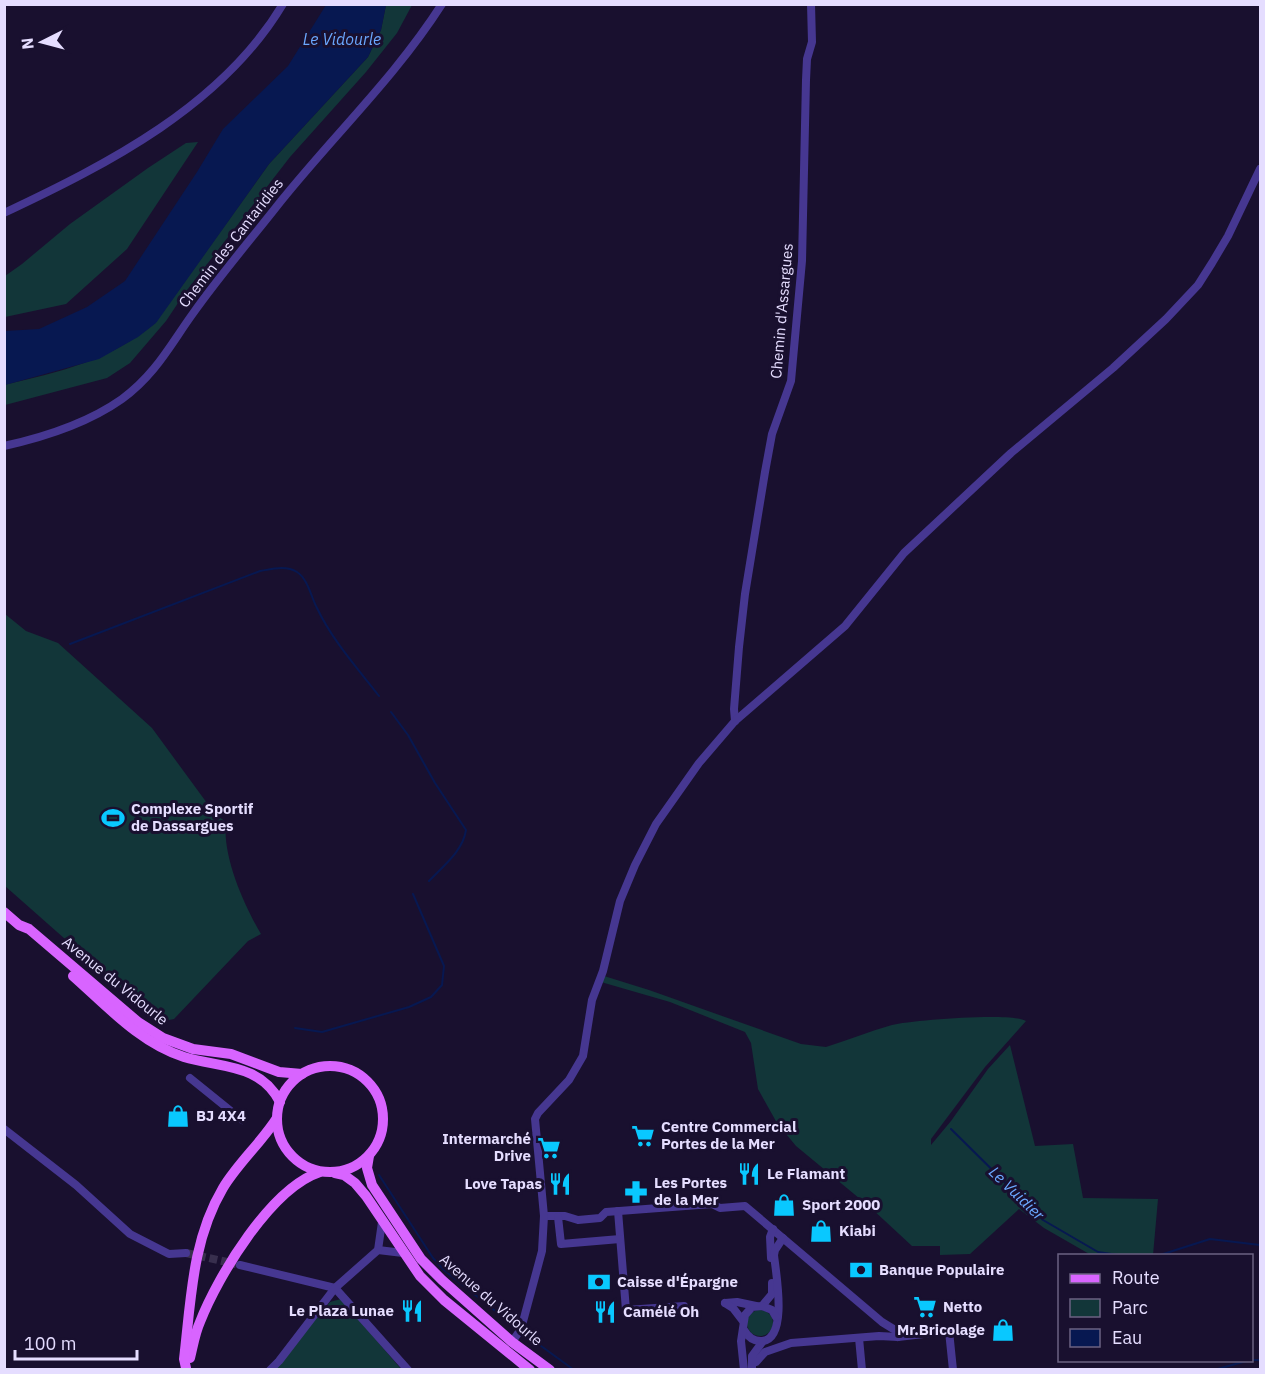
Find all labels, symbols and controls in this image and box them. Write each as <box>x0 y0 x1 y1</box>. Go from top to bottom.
north arrow <box>12 12 72 72</box>
water label: Le Vidourle <box>303 29 381 49</box>
text: N <box>17 37 38 50</box>
street label: Chemin des Cantaridies <box>174 174 287 311</box>
street label: Chemin d'Assargues <box>766 242 797 379</box>
place label: Complexe Sportif de Dassargues <box>131 799 254 835</box>
sports icon: Complexe Sportif de Dassargues <box>100 805 126 831</box>
street label: Avenue du Vidourle <box>59 932 172 1029</box>
shop icon: BJ 4X4 <box>165 1103 191 1129</box>
place label: BJ 4X4 <box>196 1106 246 1125</box>
place label: Centre Commercial Portes de la Mer <box>661 1117 797 1153</box>
supermarket icon: Centre Commercial Portes de la Mer <box>630 1123 656 1149</box>
place label: Intermarché Drive <box>442 1129 531 1165</box>
supermarket icon: Intermarché Drive <box>536 1135 562 1161</box>
restaurant icon: Le Flamant <box>736 1161 762 1187</box>
water label: Le Vuidier <box>985 1162 1050 1225</box>
place label: Le Flamant <box>767 1164 846 1183</box>
restaurant icon: Love Tapas <box>547 1171 573 1197</box>
place label: Les Portes de la Mer <box>654 1173 728 1209</box>
place label: Love Tapas <box>464 1174 542 1193</box>
pharmacy icon: Les Portes de la Mer <box>623 1179 649 1205</box>
shop icon: Sport 2000 <box>771 1192 797 1218</box>
place label: Sport 2000 <box>802 1195 880 1214</box>
shop icon: Kiabi <box>808 1218 834 1244</box>
place label: Kiabi <box>839 1221 876 1240</box>
street label: Avenue du Vidourle <box>436 1250 547 1350</box>
legend <box>1058 1254 1253 1362</box>
bank icon: Banque Populaire <box>848 1257 874 1283</box>
place label: Banque Populaire <box>879 1260 1004 1279</box>
text: Route <box>1112 1266 1160 1289</box>
bank icon: Caisse d'Épargne <box>586 1269 612 1295</box>
place label: Caisse d'Épargne <box>617 1272 738 1291</box>
supermarket icon: Netto <box>912 1294 938 1320</box>
text: Parc <box>1112 1296 1148 1319</box>
place label: Netto <box>943 1297 982 1316</box>
restaurant icon: Le Plaza Lunae <box>399 1298 425 1324</box>
restaurant icon: Camélé Oh <box>592 1299 618 1325</box>
place label: Le Plaza Lunae <box>289 1301 394 1320</box>
place label: Camélé Oh <box>623 1302 699 1321</box>
shop icon: Mr.Bricolage <box>990 1317 1016 1343</box>
place label: Mr.Bricolage <box>897 1320 985 1339</box>
scale bar <box>15 1323 136 1361</box>
text: Eau <box>1112 1326 1142 1349</box>
text: 100 m <box>24 1332 76 1355</box>

